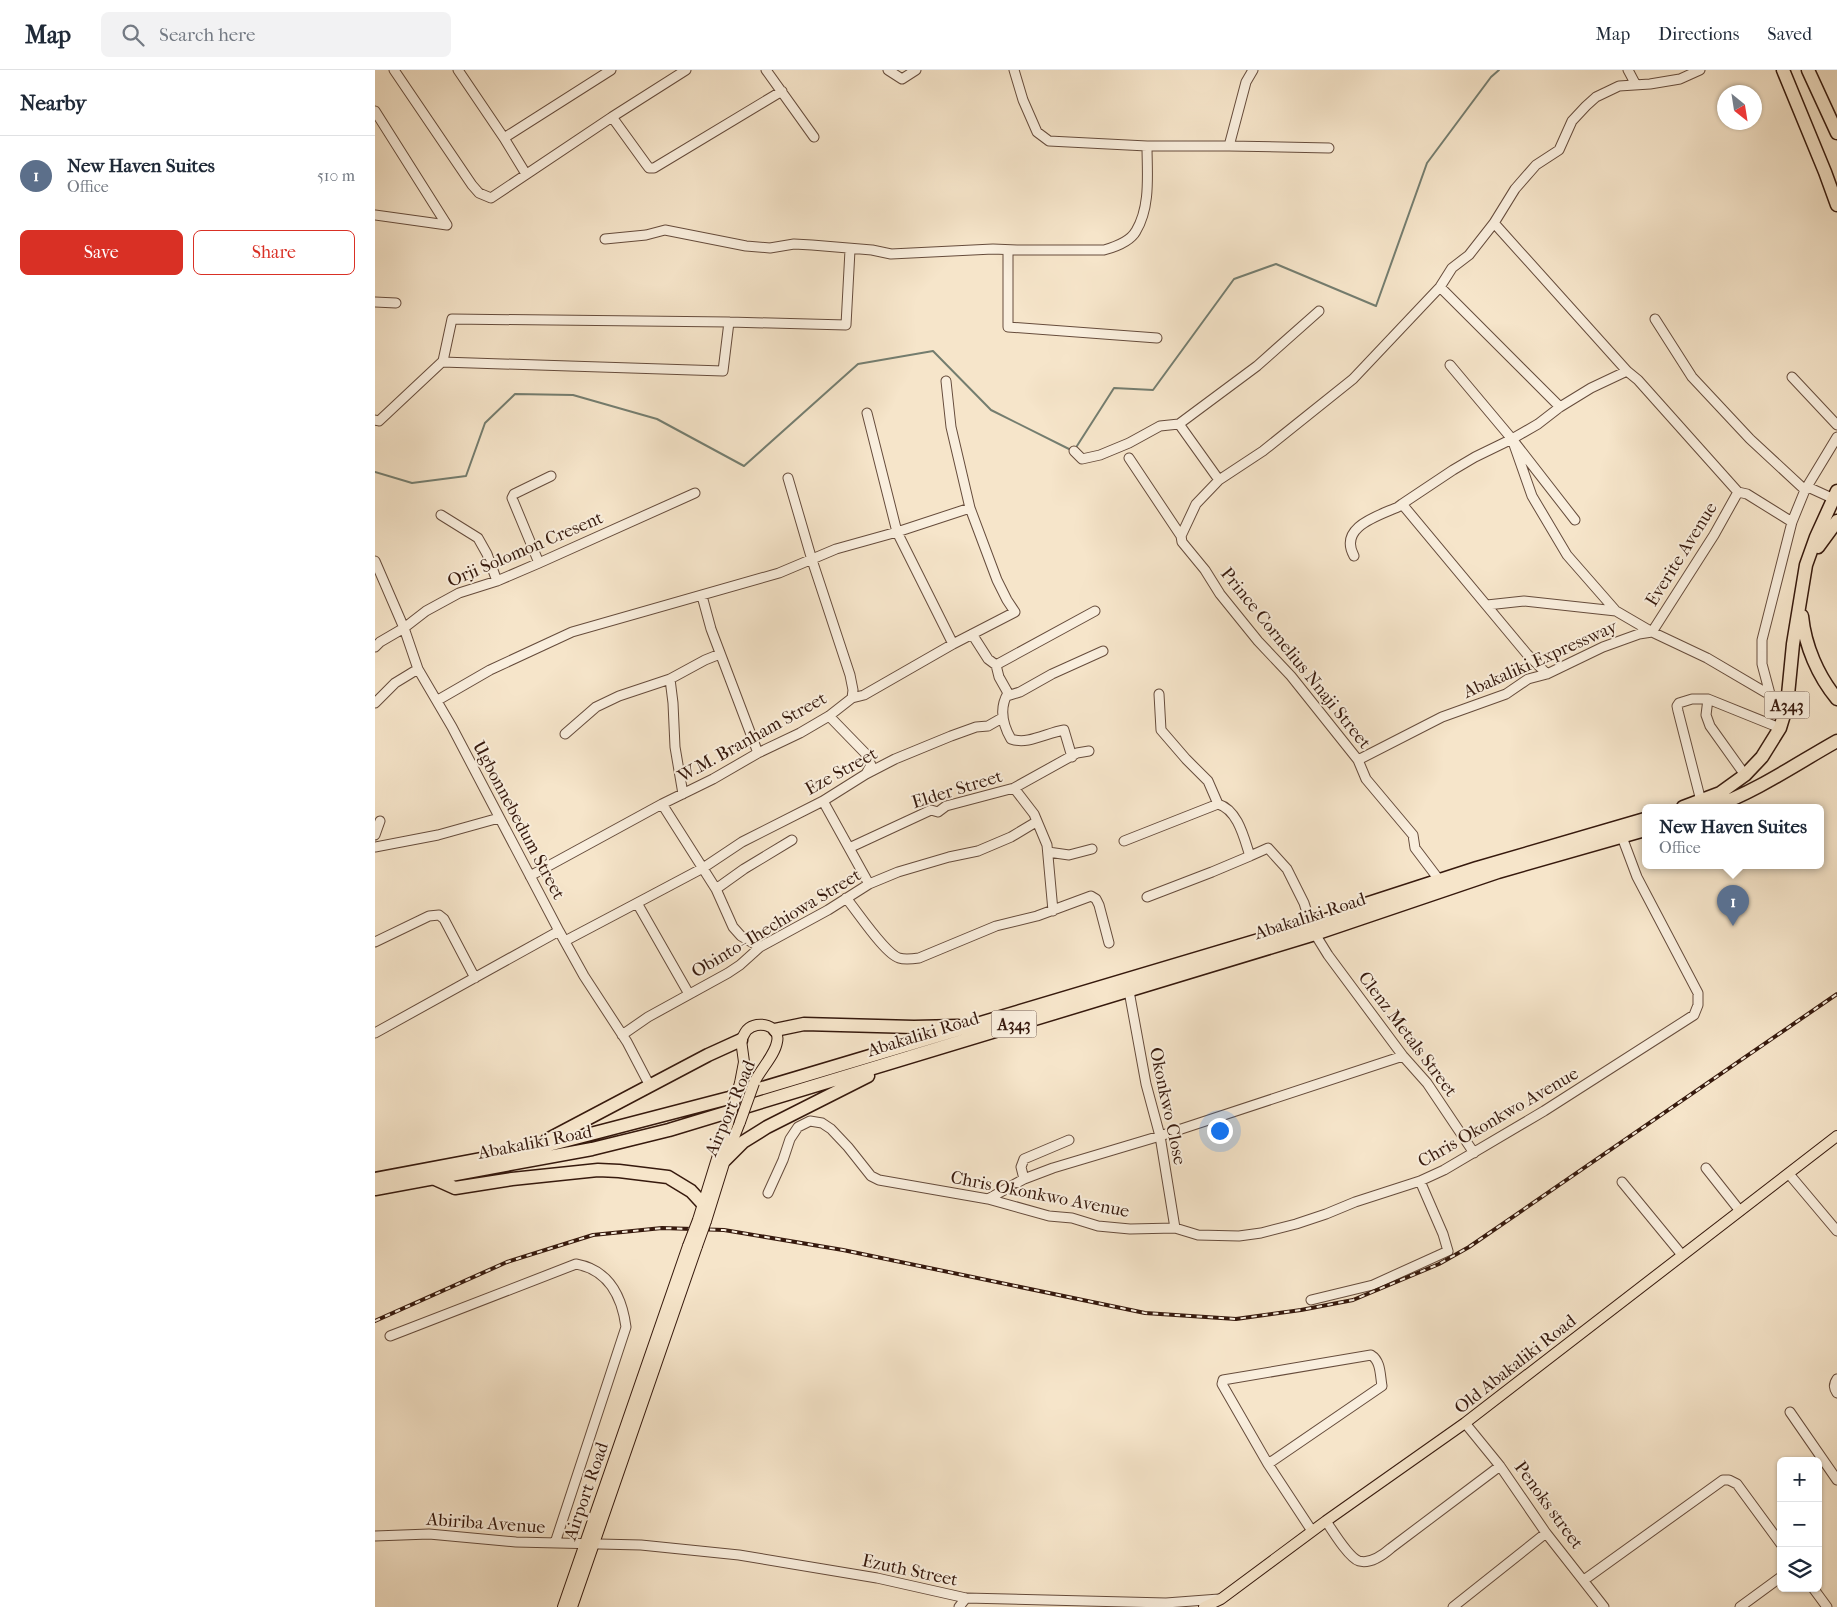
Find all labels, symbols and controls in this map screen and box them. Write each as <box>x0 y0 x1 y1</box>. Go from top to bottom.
search box <box>101 12 451 57</box>
text: Map <box>25 21 71 49</box>
icon: search <box>119 21 147 49</box>
text: Search here <box>159 24 255 46</box>
text: Map <box>1596 24 1630 45</box>
text: Directions <box>1658 24 1739 45</box>
text: Saved <box>1767 24 1812 45</box>
north arrow <box>1717 85 1762 130</box>
text: Nearby <box>20 91 86 115</box>
text: New Haven Suites <box>67 155 215 177</box>
text: 1 <box>33 166 39 185</box>
text: 510 m <box>317 166 355 185</box>
text: Office <box>67 177 109 196</box>
button: Save <box>20 230 183 275</box>
button: Share <box>193 230 355 275</box>
street label: Everite Avenue <box>1641 498 1722 610</box>
street label: Orji Solomon Cresent <box>444 507 607 592</box>
street label: Prince Cornelius Nnaji Street <box>1216 564 1376 754</box>
street label: Abakaliki Expressway <box>1459 615 1622 703</box>
street label: W.M. Branham Street <box>673 688 831 787</box>
road number: A343 <box>1765 692 1809 718</box>
street label: Ugbonnebedum Street <box>468 737 569 904</box>
street label: Eze Street <box>802 743 881 800</box>
street label: Elder Street <box>909 766 1006 813</box>
popup <box>1642 804 1824 869</box>
text: New Haven Suites <box>1659 816 1807 838</box>
text: Office <box>1659 838 1701 857</box>
street label: Obinto- Ihechiowa Street <box>688 864 865 982</box>
pin: 1 <box>1717 885 1749 926</box>
street label: Abakaliki Road <box>1251 889 1369 945</box>
street label: Clenz Metals Street <box>1354 968 1462 1101</box>
street label: Abakaliki Road <box>864 1007 982 1062</box>
road number: A343 <box>991 1011 1037 1038</box>
street label: Okonkwo Close <box>1145 1045 1190 1167</box>
street label: Airport Road <box>700 1057 760 1160</box>
street label: Chris Okonkwo Avenue <box>1414 1063 1582 1172</box>
your location <box>1207 1118 1233 1144</box>
street label: Abakaliki Road <box>475 1121 594 1164</box>
street label: Chris Okonkwo Avenue <box>949 1167 1131 1222</box>
street label: Old Abakaliki Road <box>1450 1310 1580 1418</box>
street label: Airport Road <box>560 1439 613 1544</box>
street label: Penoks street <box>1510 1457 1588 1554</box>
map controls <box>1777 1457 1822 1592</box>
button: + <box>1777 1457 1822 1502</box>
button: − <box>1777 1502 1822 1547</box>
street label: Abiriba Avenue <box>425 1509 546 1538</box>
button: layers <box>1777 1547 1822 1592</box>
street label: Ezuth Street <box>860 1550 960 1591</box>

